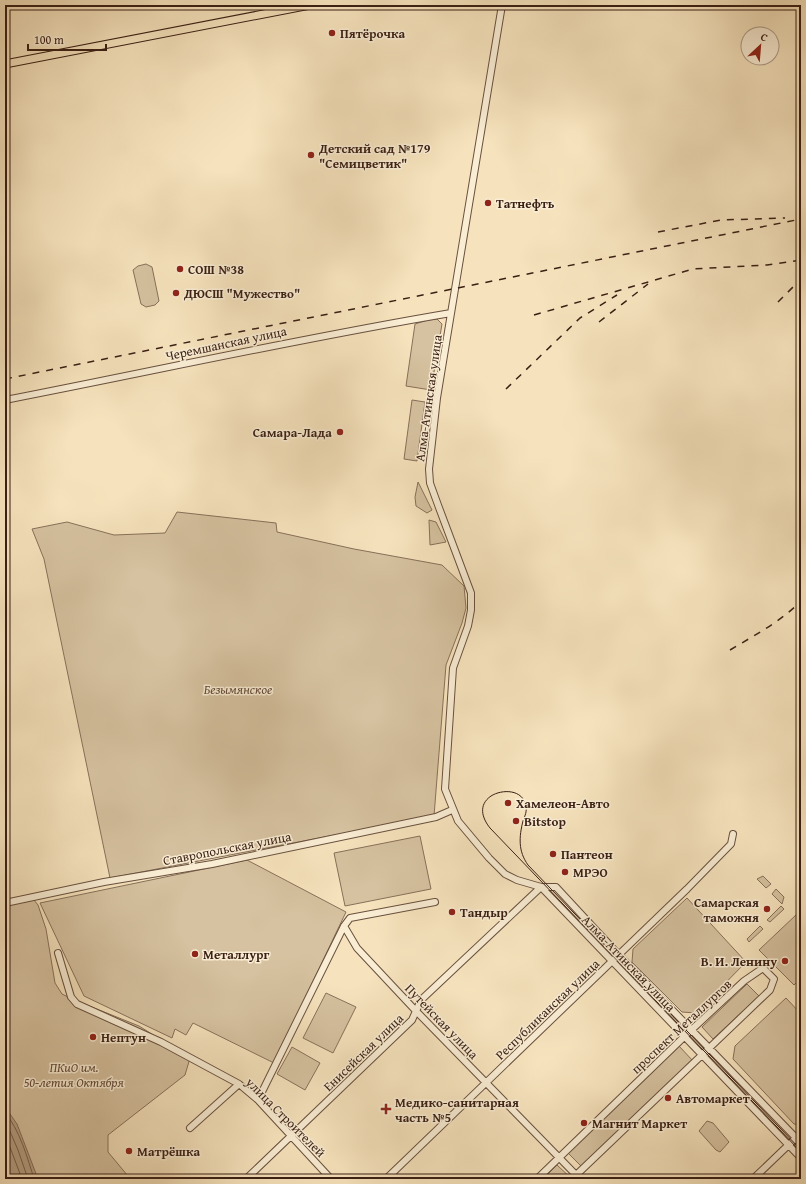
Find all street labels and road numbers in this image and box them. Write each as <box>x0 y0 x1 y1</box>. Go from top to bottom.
street label: Черемшанская улица <box>164 321 289 366</box>
street label: Алма-Атинская улица <box>410 333 447 463</box>
street label: Ставропольская улица <box>161 827 294 870</box>
street label: Алма-Атинская улица <box>577 911 680 1016</box>
street label: Республиканская улица <box>491 954 604 1064</box>
street label: проспект Металлургов <box>627 975 736 1078</box>
street label: Путейская улица <box>401 979 483 1064</box>
street label: Енисейская улица <box>319 1009 408 1096</box>
street label: улица Строителей <box>241 1072 330 1162</box>

